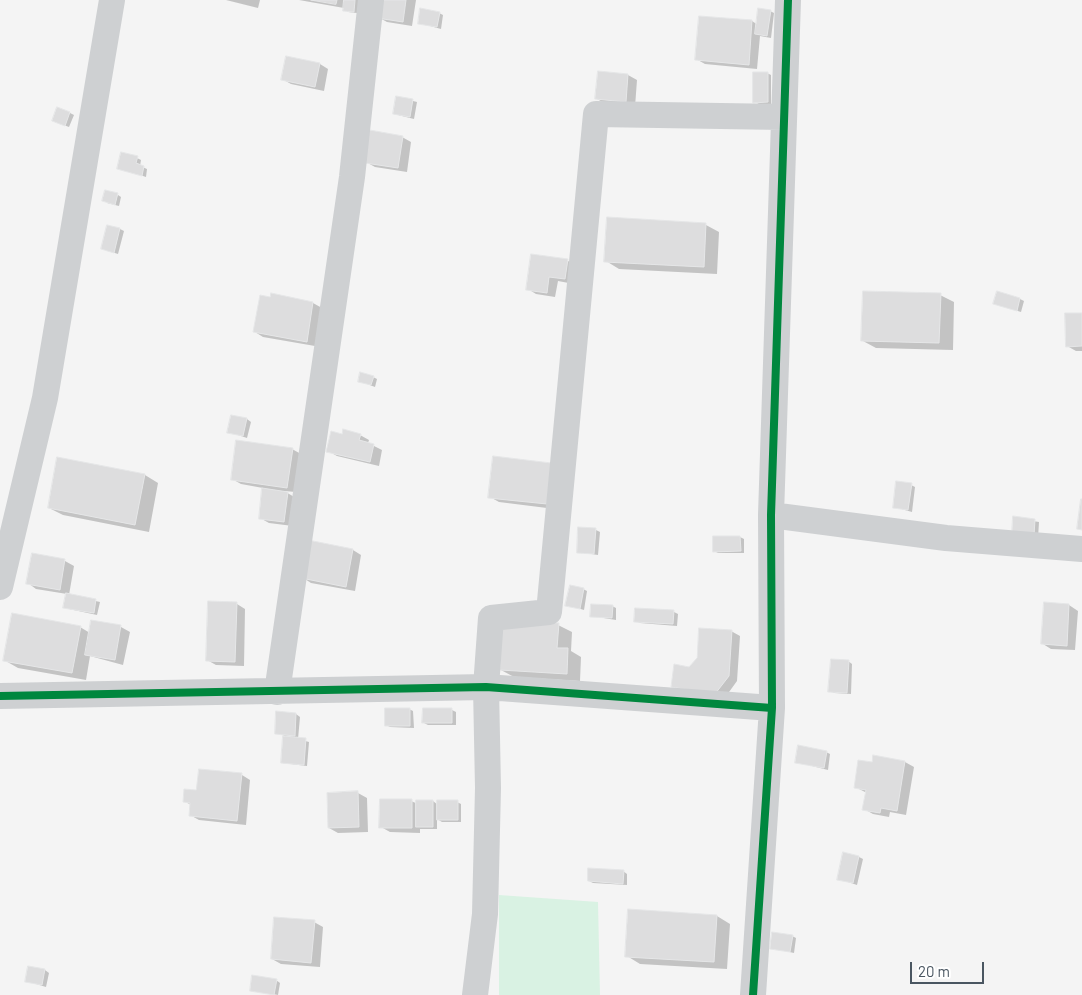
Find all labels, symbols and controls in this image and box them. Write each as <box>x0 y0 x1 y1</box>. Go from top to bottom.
scale bar <box>912 952 986 984</box>
text: 20 m <box>918 962 950 980</box>

